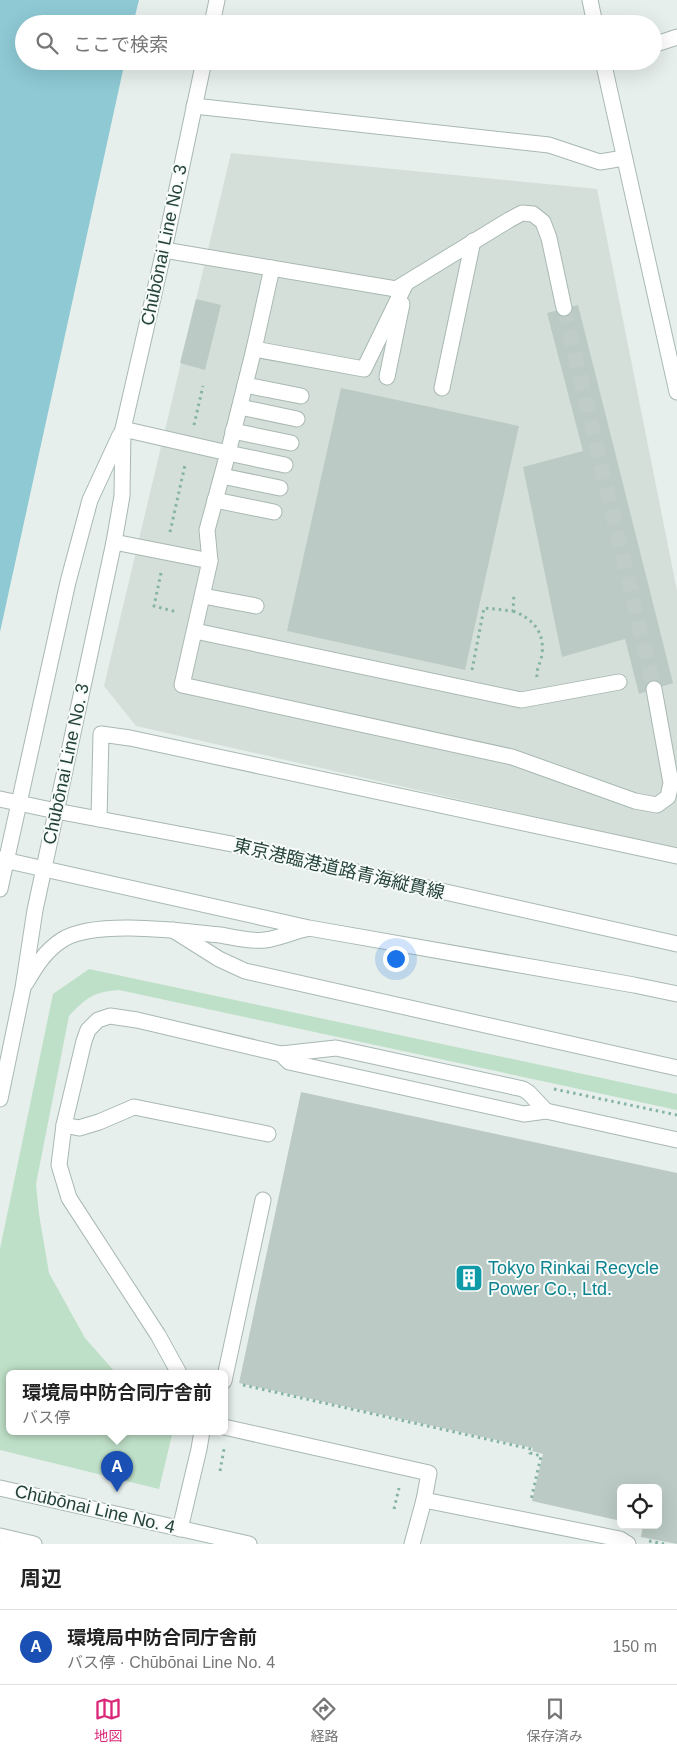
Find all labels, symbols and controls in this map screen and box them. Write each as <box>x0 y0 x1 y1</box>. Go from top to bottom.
search box <box>15 15 662 70</box>
icon: search <box>33 29 61 57</box>
text: ここで検索 <box>73 34 168 55</box>
street label: Chūbōnai Line No. 3 <box>137 163 191 327</box>
street label: Chūbōnai Line No. 3 <box>39 682 93 846</box>
street label: 東京港臨港道路青海縦貫線 <box>232 835 446 903</box>
your location <box>383 946 409 972</box>
place label: Tokyo Rinkai Recycle Power Co., Ltd. <box>488 1258 659 1299</box>
building icon: Tokyo Rinkai Recycle Power Co., Ltd. <box>454 1263 484 1293</box>
popup <box>6 1370 228 1435</box>
text: 環境局中防合同庁舎前 <box>22 1382 212 1403</box>
text: バス停 <box>22 1409 70 1426</box>
pin: A <box>101 1451 133 1492</box>
street label: Chūbōnai Line No. 4 <box>13 1481 177 1537</box>
map controls <box>617 1484 662 1529</box>
button: locate <box>617 1484 662 1529</box>
text: 周辺 <box>20 1567 62 1590</box>
text: 環境局中防合同庁舎前 <box>67 1627 257 1648</box>
text: A <box>30 1638 42 1655</box>
text: 150 m <box>613 1638 657 1655</box>
text: バス停 · Chūbōnai Line No. 4 <box>67 1654 275 1671</box>
tab: 地図 <box>94 1695 122 1745</box>
tab: 経路 <box>310 1695 338 1745</box>
tab: 保存済み <box>527 1695 583 1745</box>

